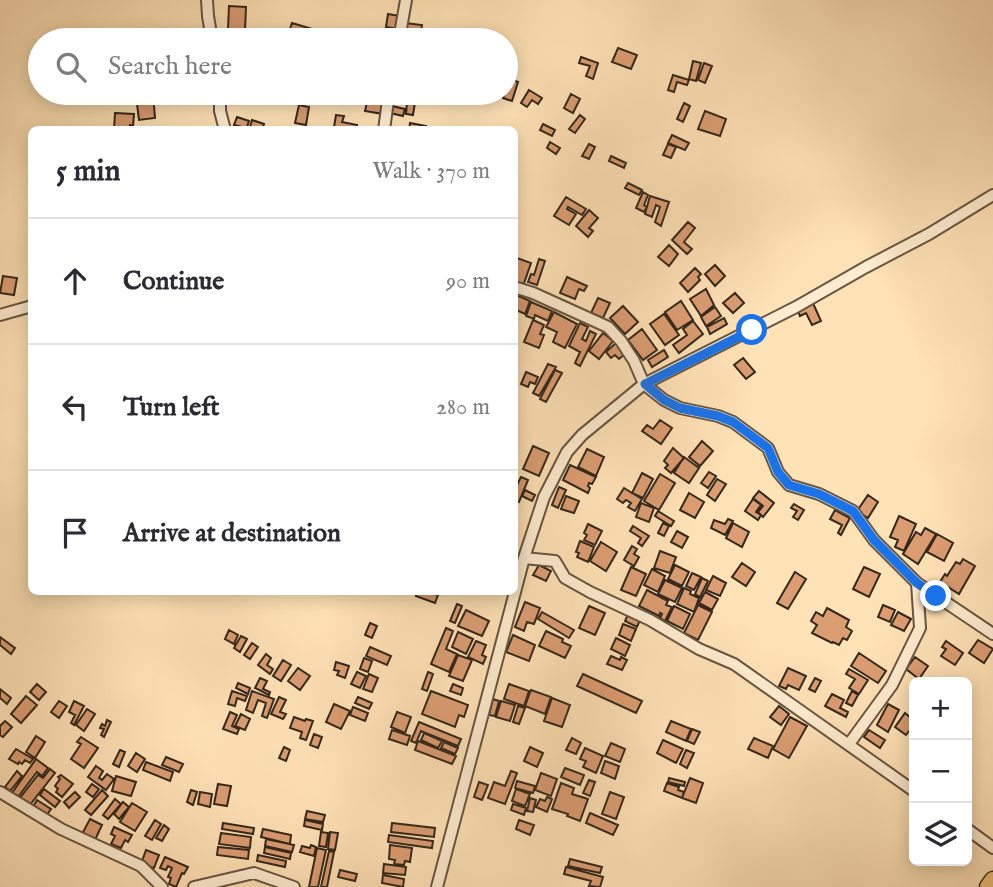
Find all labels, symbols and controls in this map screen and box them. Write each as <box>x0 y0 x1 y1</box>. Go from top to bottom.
search box <box>28 28 518 105</box>
icon: search <box>52 48 90 86</box>
text: Search here <box>108 50 232 83</box>
text: 5 min <box>56 153 121 191</box>
text: Walk · 370 m <box>372 157 490 186</box>
icon: ahead <box>56 262 94 300</box>
text: Continue <box>123 265 224 298</box>
text: 90 m <box>446 267 490 296</box>
route start <box>736 314 767 345</box>
icon: left <box>56 388 94 426</box>
text: Turn left <box>123 391 220 424</box>
text: 280 m <box>436 393 490 422</box>
icon: arrive <box>56 514 94 552</box>
text: Arrive at destination <box>123 517 341 550</box>
route end <box>920 580 951 611</box>
map controls <box>909 677 972 866</box>
button: + <box>909 677 972 740</box>
button: − <box>909 740 972 803</box>
button: layers <box>909 803 972 866</box>

